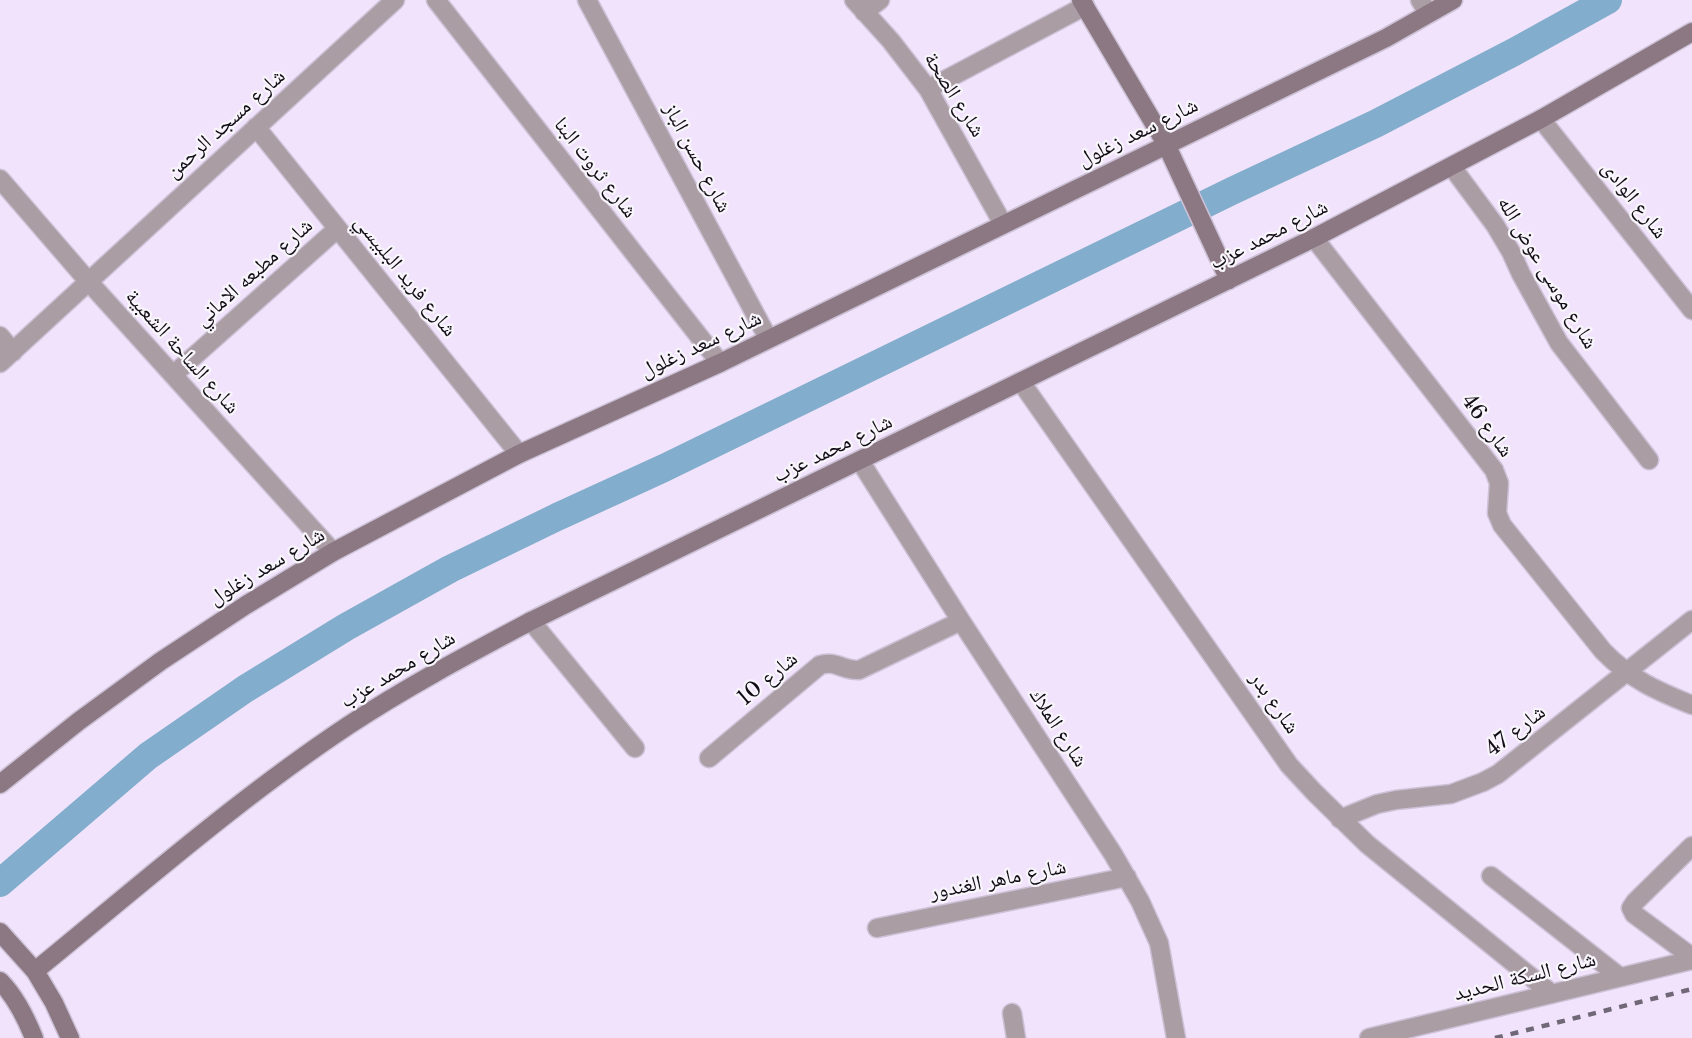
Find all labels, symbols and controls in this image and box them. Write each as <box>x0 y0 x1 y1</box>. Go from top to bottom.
street label: شارع الصحة <box>918 48 990 142</box>
street label: شارع مسجد الرحمن <box>161 64 291 184</box>
street label: شارع سعد زغلول <box>1074 93 1202 173</box>
street label: شارع حسن الباز <box>658 99 736 217</box>
street label: شارع ثروت البنا <box>548 113 642 223</box>
street label: شارع الوادى <box>1596 156 1672 244</box>
street label: شارع موسى عوض الله <box>1492 192 1602 354</box>
street label: شارع محمد عزب <box>1206 194 1332 276</box>
street label: شارع فريد البلبيسي <box>348 210 462 342</box>
street label: شارع مطبعه الاماني <box>190 213 318 333</box>
street label: شارع الساحة الشعبية <box>120 285 244 419</box>
street label: شارع سعد زغلول <box>636 306 766 384</box>
street label: شارع 46 <box>1456 390 1518 462</box>
street label: شارع محمد عزب <box>769 409 897 489</box>
street label: شارع سعد زغلول <box>205 523 329 611</box>
street label: شارع محمد عزب <box>336 626 460 714</box>
street label: شارع 10 <box>733 647 803 711</box>
street label: شارع بدر <box>1244 667 1304 739</box>
street label: شارع الملاك <box>1023 684 1093 772</box>
street label: شارع 47 <box>1481 700 1551 762</box>
street label: شارع ماهر الغندور <box>928 854 1068 906</box>
street label: شارع السكة الحديد <box>1452 947 1598 1007</box>

